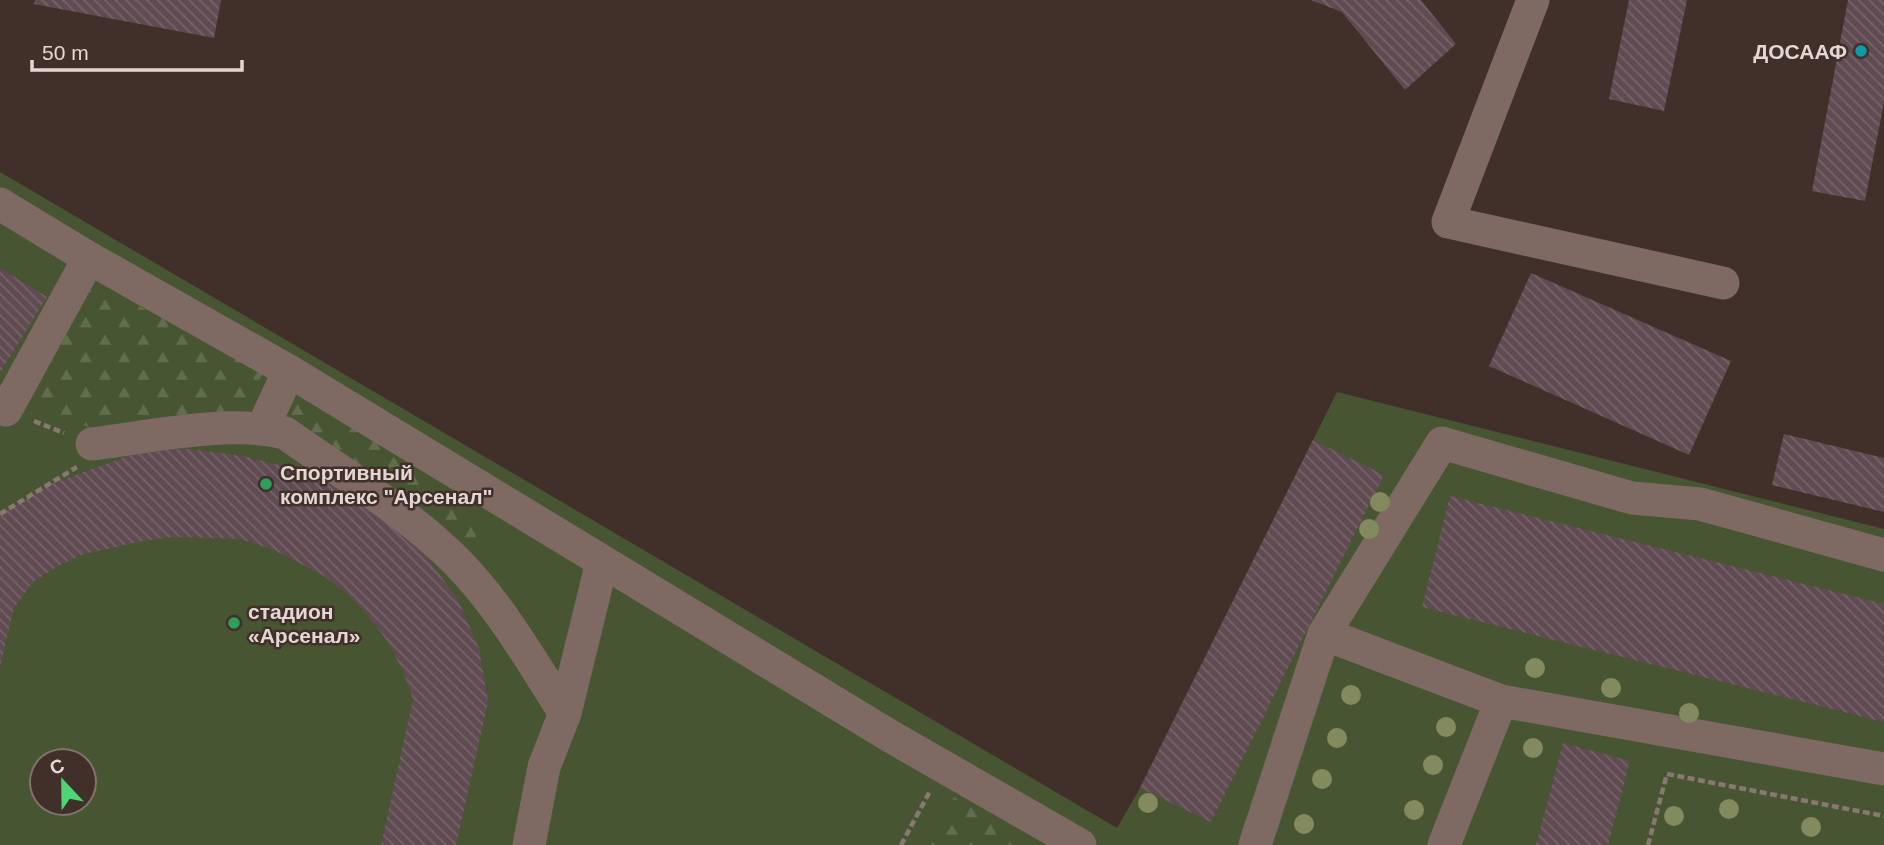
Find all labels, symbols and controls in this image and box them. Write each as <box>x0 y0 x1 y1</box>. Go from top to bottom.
scale bar <box>32 28 242 72</box>
place label: ДОСААФ <box>1753 40 1847 63</box>
text: 50 m <box>42 41 89 64</box>
marker: ДОСААФ <box>1853 43 1869 59</box>
place label: Спортивный комплекс "Арсенал" <box>280 461 492 508</box>
marker: Спортивный комплекс "Арсенал" <box>258 476 274 492</box>
place label: стадион «Арсенал» <box>248 600 360 647</box>
marker: стадион «Арсенал» <box>226 615 242 631</box>
north arrow <box>28 747 98 817</box>
text: С <box>47 754 67 779</box>

